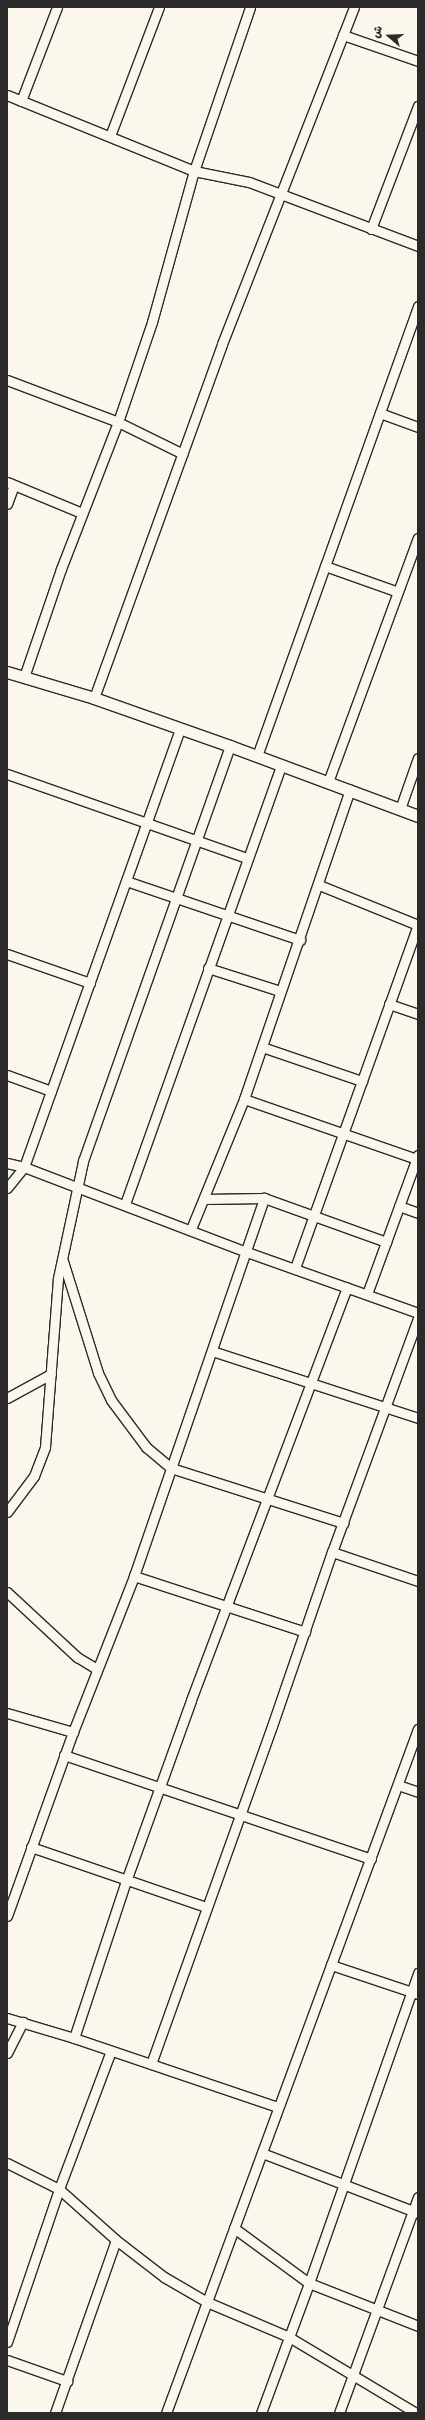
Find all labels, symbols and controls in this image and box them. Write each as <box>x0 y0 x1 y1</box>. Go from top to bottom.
north arrow <box>369 16 409 56</box>
text: ش <box>369 24 385 40</box>

